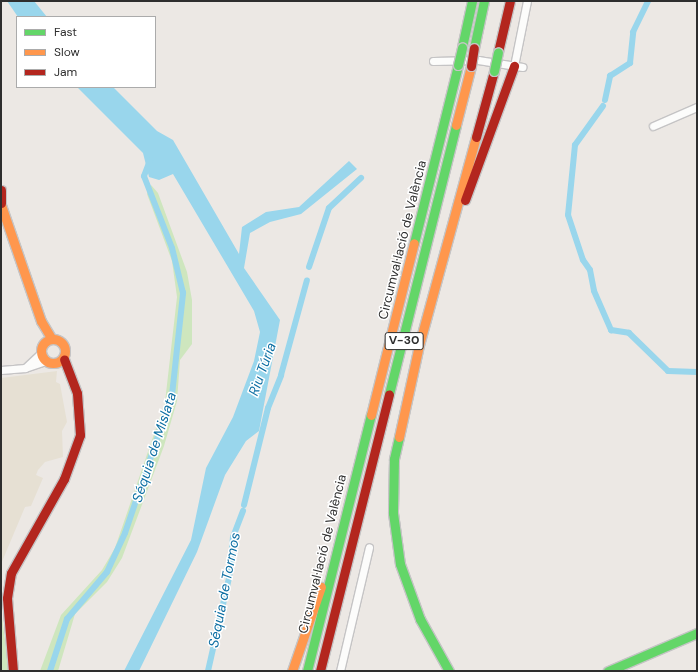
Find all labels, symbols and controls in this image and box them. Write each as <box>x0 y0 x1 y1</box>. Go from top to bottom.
legend <box>16 16 156 88</box>
text: Fast <box>54 24 77 40</box>
text: Slow <box>54 44 80 60</box>
text: Jam <box>54 64 77 80</box>
street label: Circumval·lació de València <box>376 159 430 321</box>
road number: V-30 <box>384 331 424 351</box>
water label: Riu Túria <box>245 340 279 398</box>
water label: Séquia de Mislata <box>128 390 180 504</box>
street label: Circumval·lació de València <box>296 473 350 635</box>
water label: Séquia de Tormos <box>205 531 243 649</box>

